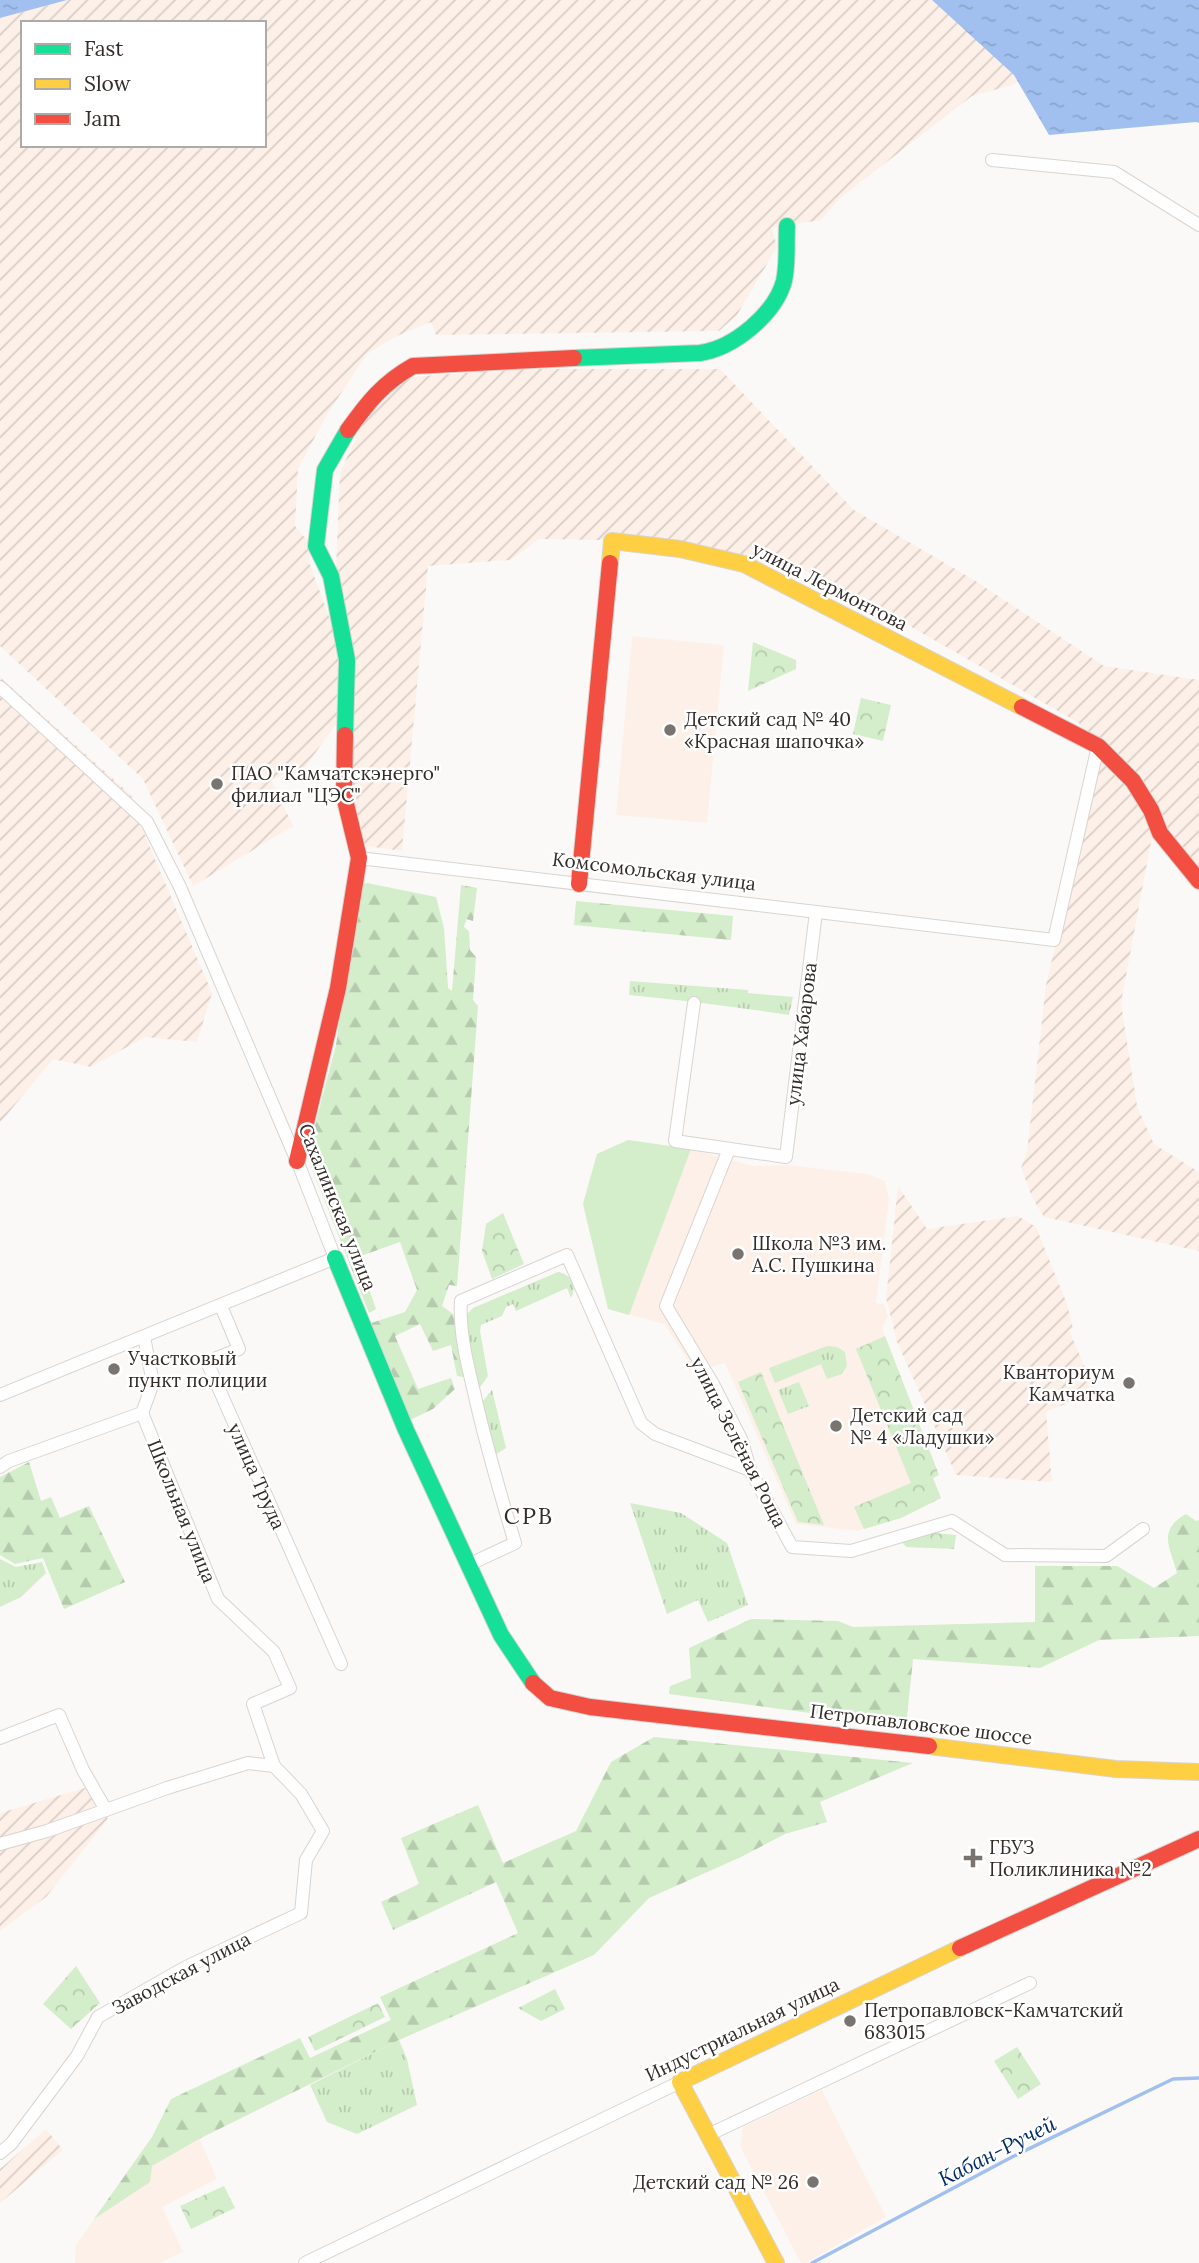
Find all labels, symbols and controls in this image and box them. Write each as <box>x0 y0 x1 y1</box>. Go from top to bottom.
legend <box>21 21 266 147</box>
text: Fast <box>84 35 124 62</box>
text: Slow <box>84 70 131 97</box>
text: Jam <box>83 105 121 132</box>
street label: улица Лермонтова <box>748 536 912 636</box>
place label: Детский сад № 40 «Красная шапочка» <box>684 707 864 753</box>
marker: Детский сад № 40 «Красная шапочка» <box>662 722 678 738</box>
place label: ПАО "Камчатскэнерго" филиал "ЦЭС" <box>231 761 440 807</box>
marker: ПАО "Камчатскэнерго" филиал "ЦЭС" <box>209 776 225 792</box>
street label: Комсомольская улица <box>551 847 757 895</box>
street label: улица Хабарова <box>780 961 822 1107</box>
street label: Сахалинская улица <box>294 1120 383 1294</box>
place label: Школа №3 им. А.С. Пушкина <box>751 1231 886 1277</box>
marker: Школа №3 им. А.С. Пушкина <box>730 1246 746 1262</box>
place label: Участковый пункт полиции <box>127 1346 268 1392</box>
street label: улица Зелёная Роща <box>686 1353 793 1532</box>
place label: Кванториум Камчатка <box>1003 1360 1115 1406</box>
marker: Участковый пункт полиции <box>106 1361 122 1377</box>
marker: Кванториум Камчатка <box>1121 1375 1137 1391</box>
place label: Детский сад № 4 «Ладушки» <box>850 1403 995 1449</box>
marker: Детский сад № 4 «Ладушки» <box>828 1418 844 1434</box>
street label: улица Труда <box>223 1419 291 1533</box>
street label: Школьная улица <box>142 1436 222 1586</box>
district label: СРВ <box>504 1501 554 1530</box>
street label: Петропавловское шоссе <box>809 1698 1033 1750</box>
place label: ГБУЗ Поликлиника №2 <box>989 1835 1152 1881</box>
marker: ГБУЗ Поликлиника №2 <box>963 1848 983 1868</box>
street label: Заводская улица <box>107 1926 255 2020</box>
street label: Индустриальная улица <box>641 1971 843 2086</box>
place label: Петропавловск-Камчатский 683015 <box>864 1998 1124 2044</box>
marker: Петропавловск-Камчатский 683015 <box>842 2013 858 2029</box>
water label: Кабан-Ручей <box>934 2110 1061 2192</box>
place label: Детский сад № 26 <box>633 2170 799 2194</box>
marker: Детский сад № 26 <box>805 2174 821 2190</box>

